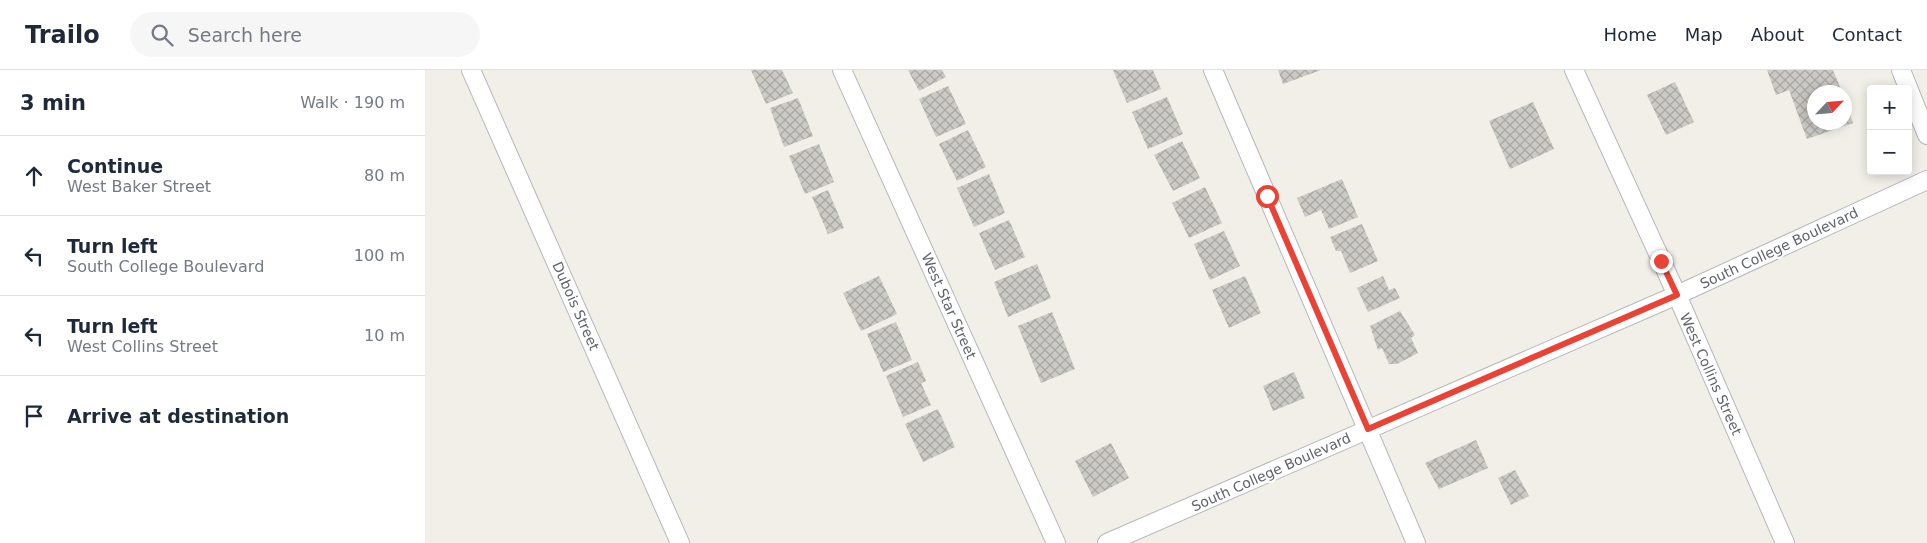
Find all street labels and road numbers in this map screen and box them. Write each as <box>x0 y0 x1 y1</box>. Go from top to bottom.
street label: South College Boulevard <box>1697 204 1861 292</box>
street label: West Star Street <box>918 250 980 362</box>
street label: Dubois Street <box>549 259 603 353</box>
street label: West Collins Street <box>1677 310 1745 438</box>
street label: South College Boulevard <box>1189 430 1353 514</box>

